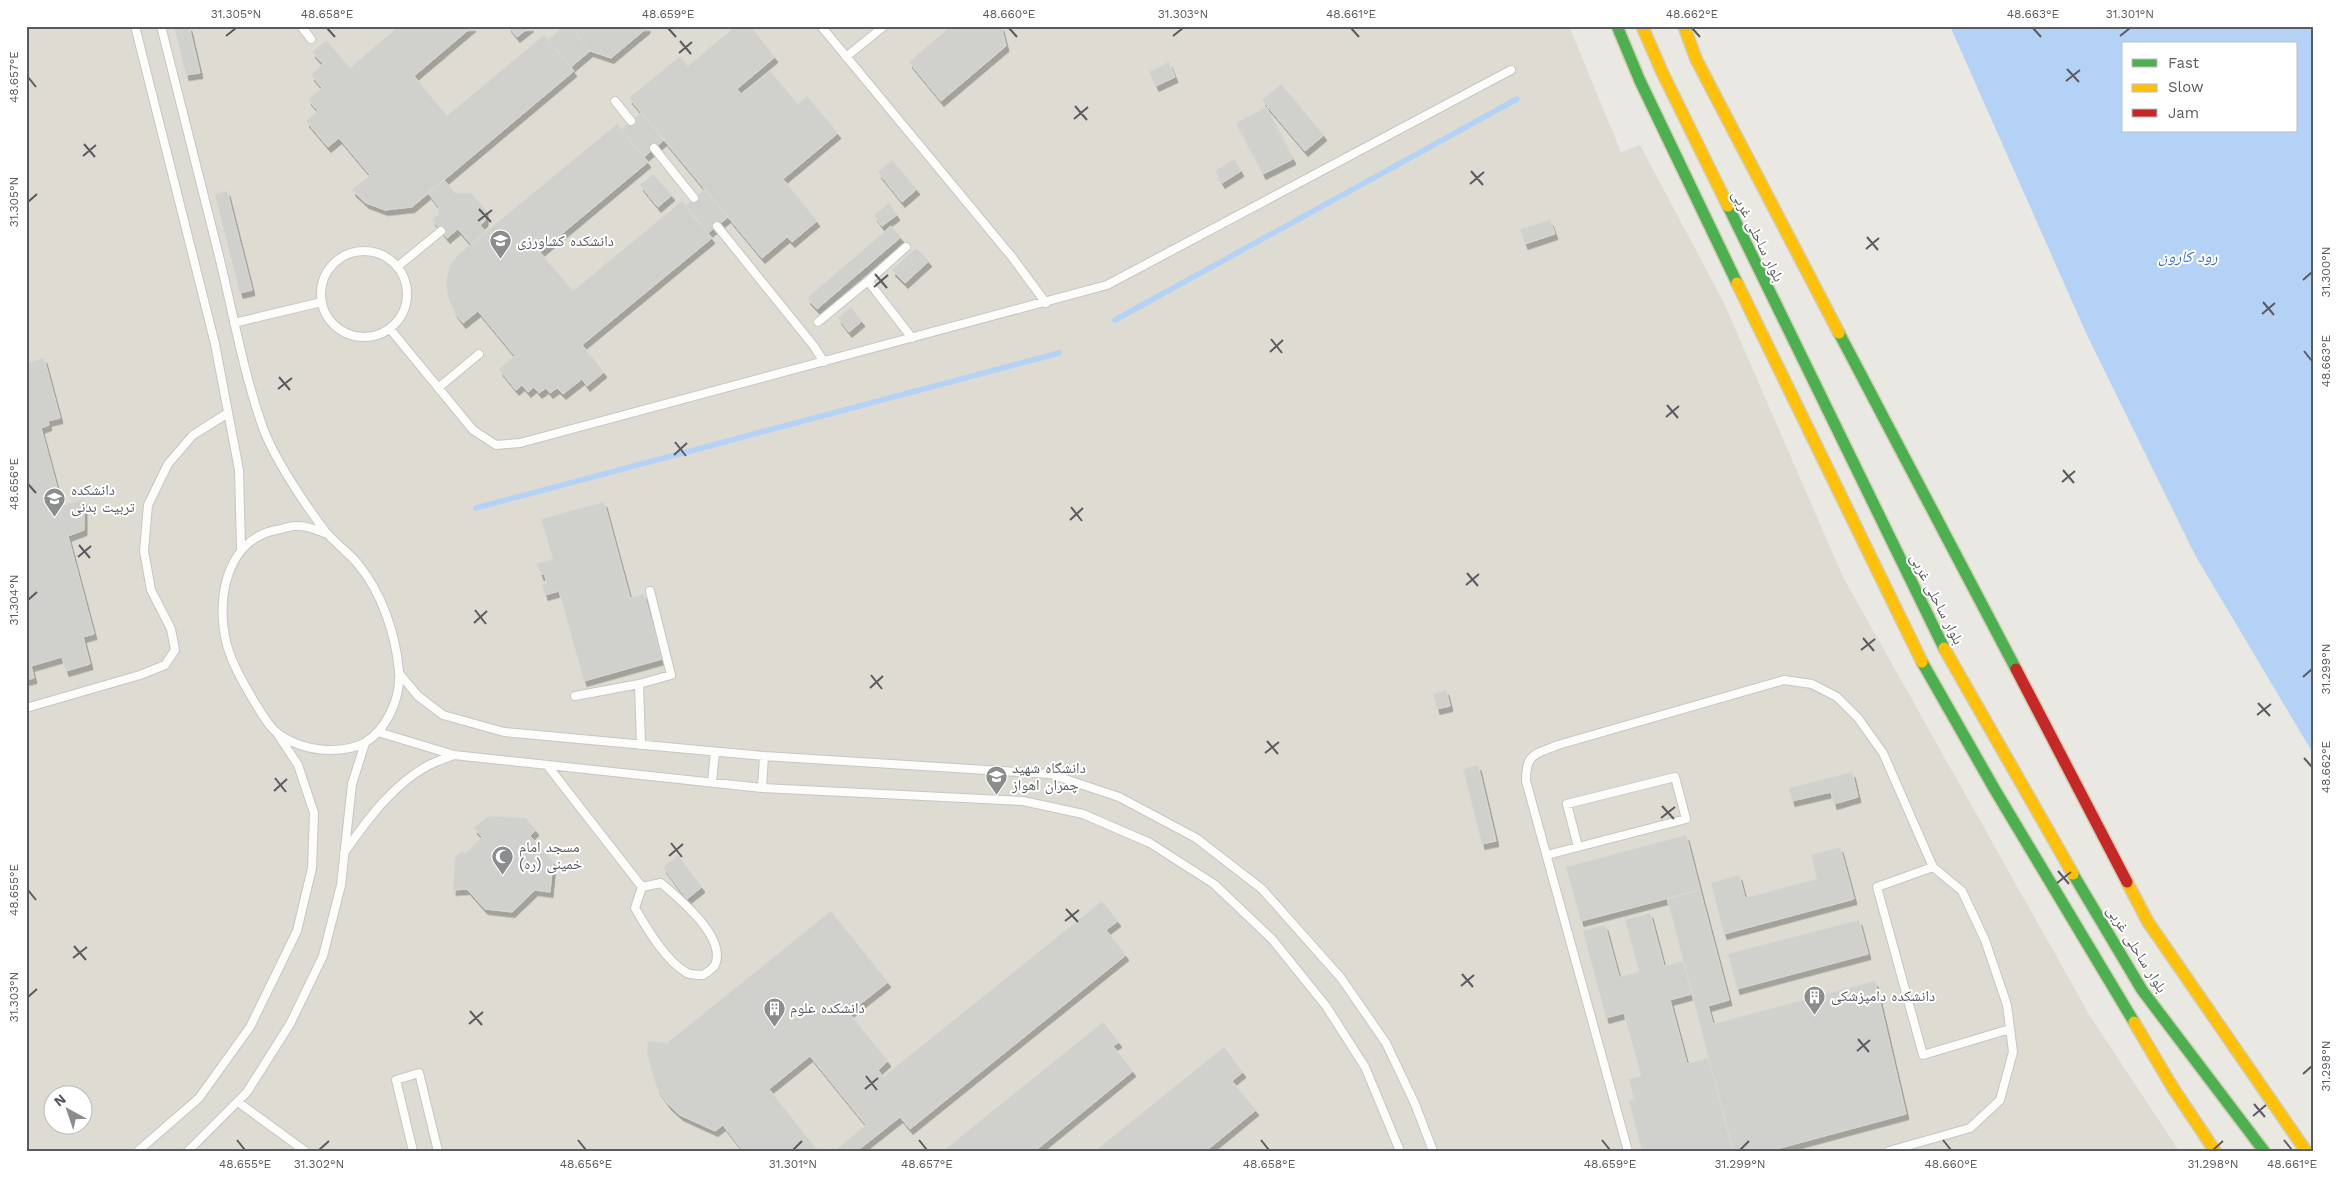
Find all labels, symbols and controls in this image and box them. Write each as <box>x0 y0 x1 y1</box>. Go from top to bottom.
text: 31.305°N <box>211 7 261 21</box>
text: 48.658°E <box>301 7 354 21</box>
text: 48.659°E <box>642 7 695 21</box>
text: 48.660°E <box>983 7 1036 21</box>
text: 31.303°N <box>1158 7 1208 21</box>
text: 48.661°E <box>1326 7 1376 21</box>
text: 48.662°E <box>1666 7 1719 21</box>
text: 48.663°E <box>2007 7 2060 21</box>
text: 31.301°N <box>2106 7 2154 21</box>
legend <box>2122 42 2298 132</box>
text: 48.657°E <box>7 51 21 103</box>
text: Fast <box>2168 54 2200 72</box>
text: Slow <box>2168 78 2204 96</box>
text: Jam <box>2168 104 2199 122</box>
text: 31.305°N <box>7 177 21 227</box>
street label: بلوار ساحلی غربی <box>1727 187 1788 285</box>
school or university icon: دانشکده کشاورزی <box>489 229 513 260</box>
place label: دانشکده کشاورزی <box>517 232 614 251</box>
text: 31.300°N <box>2319 246 2333 298</box>
water label: رود کارون <box>2158 247 2218 267</box>
text: 48.663°E <box>2319 334 2333 387</box>
text: 48.656°E <box>7 457 21 510</box>
place label: دانشکده تربیت بدنی <box>71 481 135 517</box>
school or university icon: دانشکده تربیت بدنی <box>43 487 67 518</box>
street label: بلوار ساحلی غربی <box>1905 551 1968 648</box>
text: 31.304°N <box>7 575 21 626</box>
text: 31.299°N <box>2319 643 2333 695</box>
text: 48.662°E <box>2319 740 2333 793</box>
place label: دانشگاه شهید چمران اهواز <box>1011 759 1086 795</box>
school or university icon: دانشگاه شهید چمران اهواز <box>984 765 1008 796</box>
place label: مسجد امام خمینی (ره) <box>519 838 583 874</box>
mosque icon: مسجد امام خمینی (ره) <box>491 844 515 875</box>
text: 48.655°E <box>7 864 21 916</box>
street label: بلوار ساحلی غربی <box>2102 902 2171 997</box>
text: 31.303°N <box>7 972 21 1022</box>
building icon: دانشکده دامپزشکی <box>1803 984 1827 1015</box>
place label: دانشکده دامپزشکی <box>1831 987 1935 1006</box>
building icon: دانشکده علوم <box>762 996 786 1027</box>
place label: دانشکده علوم <box>790 999 865 1018</box>
text: 31.298°N <box>2319 1041 2333 1092</box>
north arrow <box>42 1084 92 1134</box>
text: N <box>51 1091 69 1110</box>
text: 48.655°E <box>219 1157 271 1171</box>
text: 31.302°N <box>294 1157 344 1171</box>
text: 48.656°E <box>560 1157 613 1171</box>
text: 31.301°N <box>769 1157 817 1171</box>
text: 48.657°E <box>901 1157 953 1171</box>
text: 48.658°E <box>1243 1157 1296 1171</box>
text: 48.659°E <box>1584 1157 1637 1171</box>
text: 31.299°N <box>1714 1157 1766 1171</box>
text: 48.660°E <box>1925 1157 1978 1171</box>
text: 31.298°N <box>2188 1157 2239 1171</box>
text: 48.661°E <box>2267 1157 2317 1171</box>

